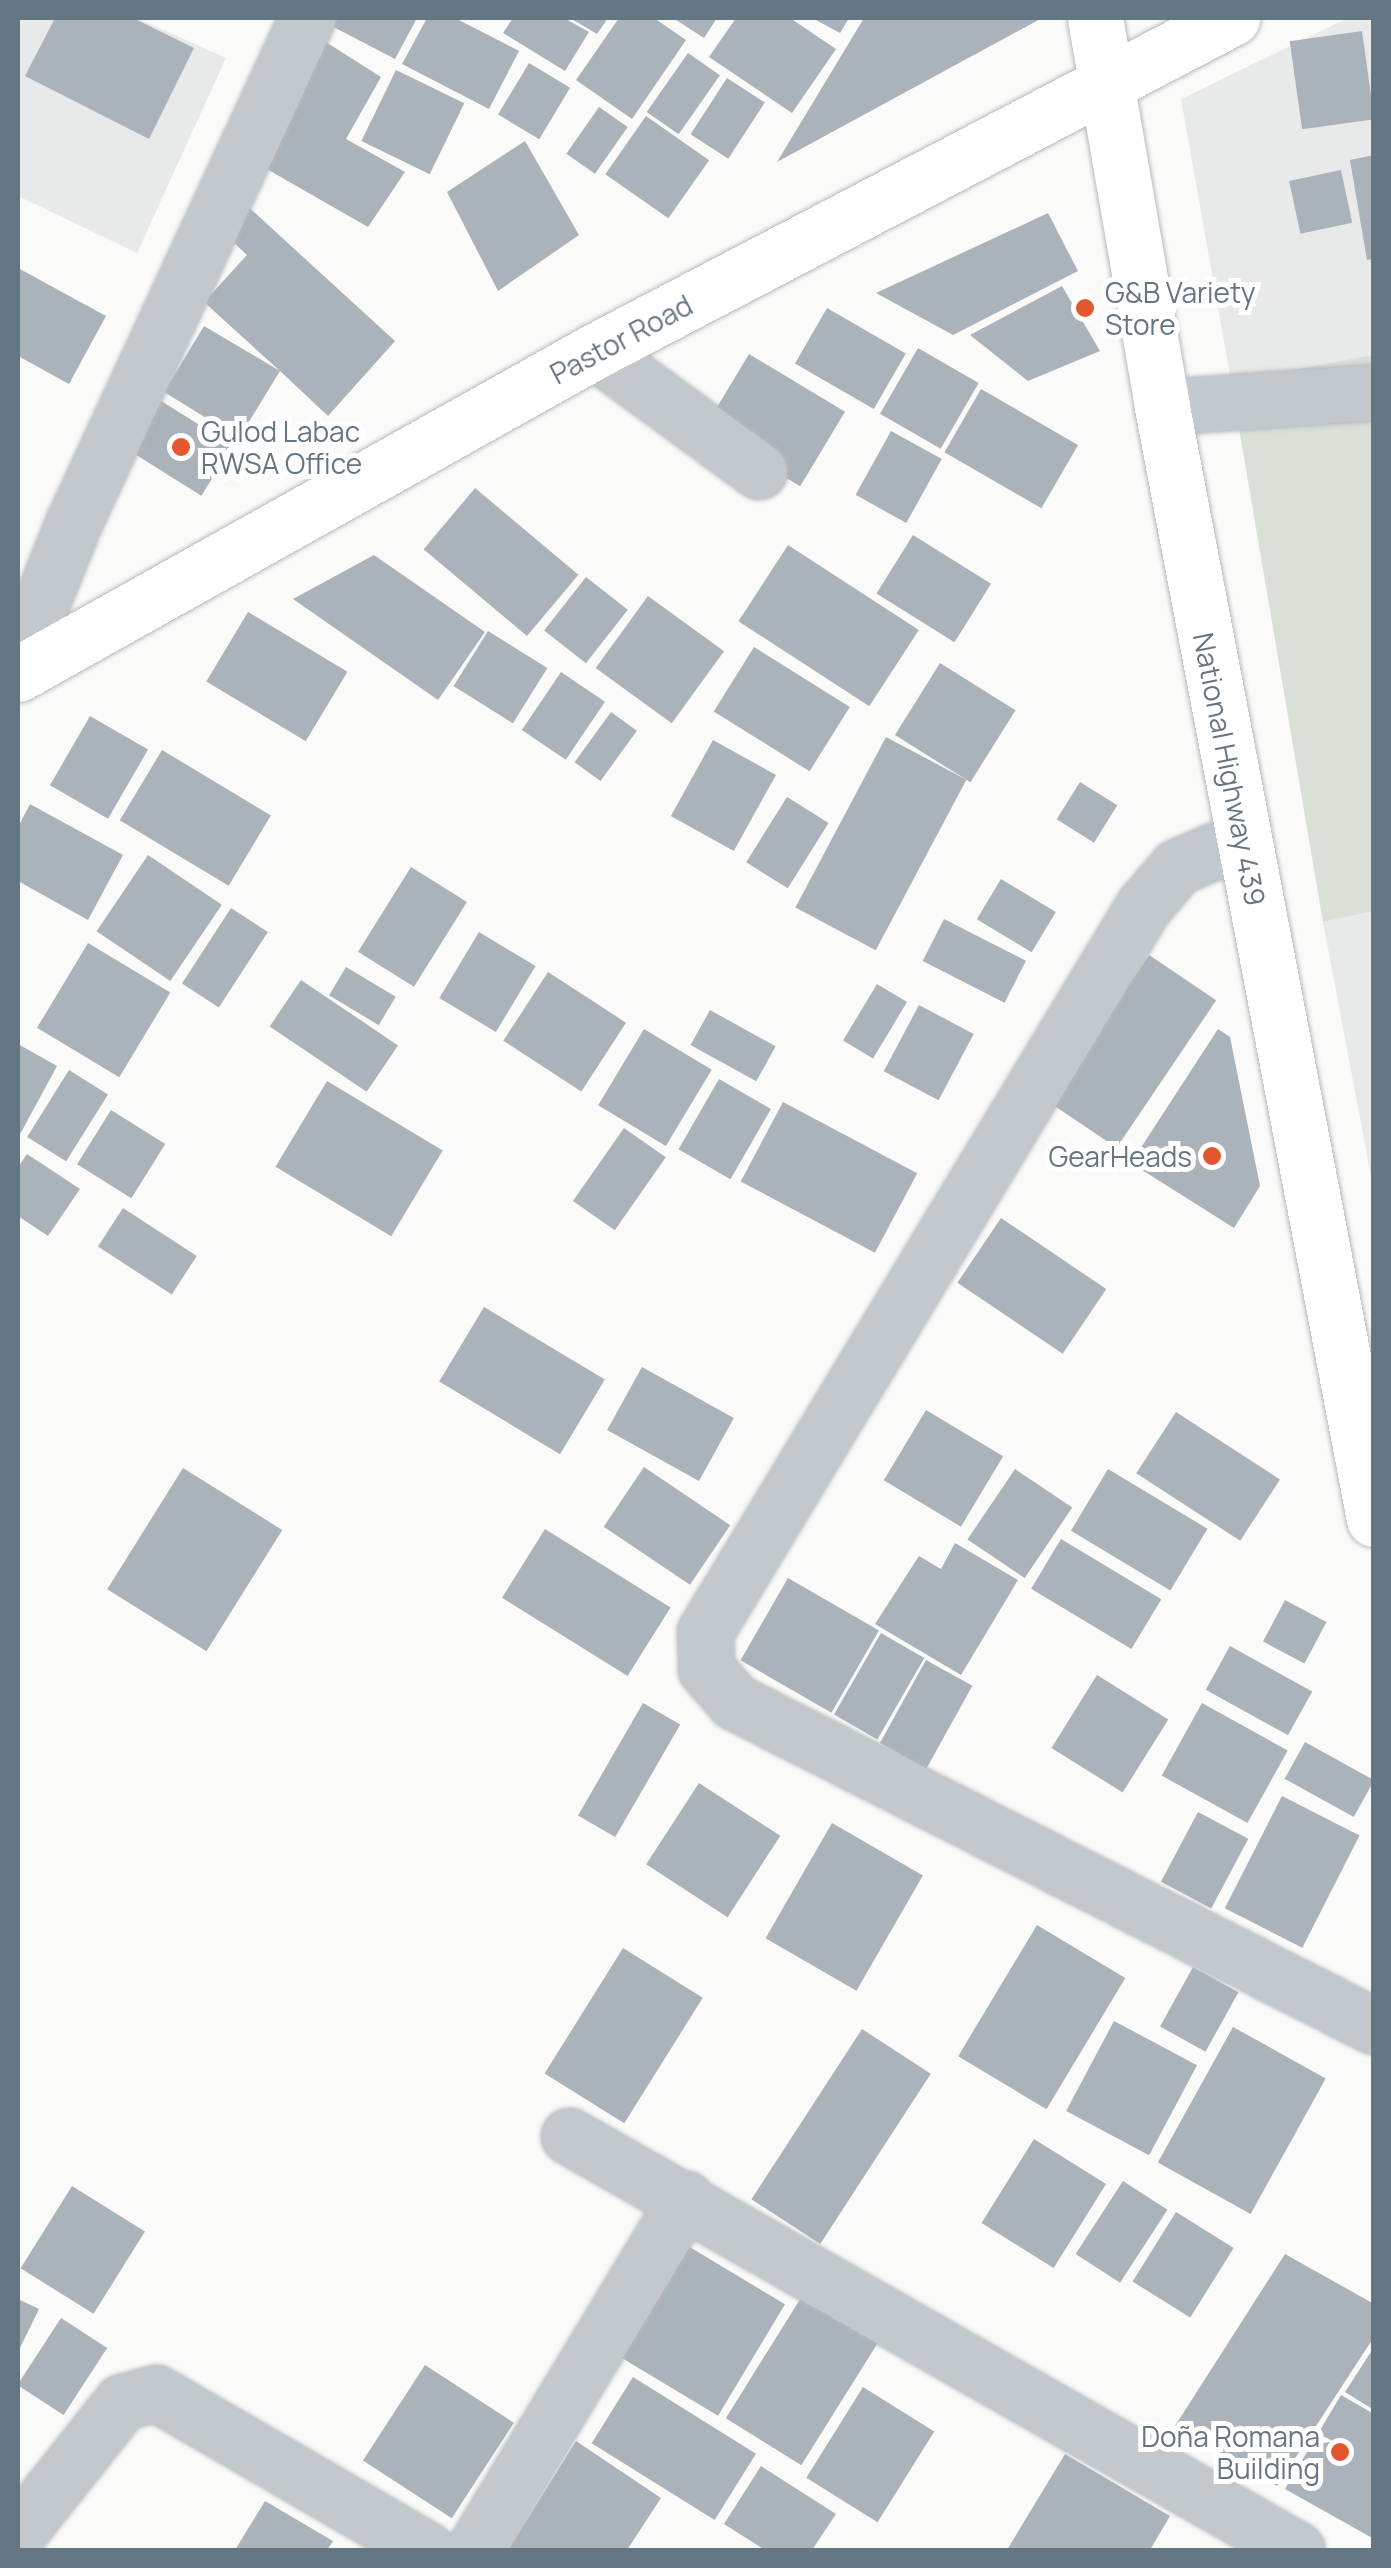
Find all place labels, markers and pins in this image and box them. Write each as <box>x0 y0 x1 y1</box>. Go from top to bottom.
place label: G&B Variety Store <box>1105 275 1255 341</box>
marker: G&B Variety Store <box>1074 297 1096 319</box>
place label: Gulod Labac RWSA Office <box>201 414 362 480</box>
marker: Gulod Labac RWSA Office <box>170 436 192 458</box>
place label: GearHeads <box>1048 1139 1192 1173</box>
marker: GearHeads <box>1201 1145 1223 1167</box>
place label: Doña Romana Building <box>1141 2419 1320 2485</box>
marker: Doña Romana Building <box>1329 2441 1351 2463</box>

